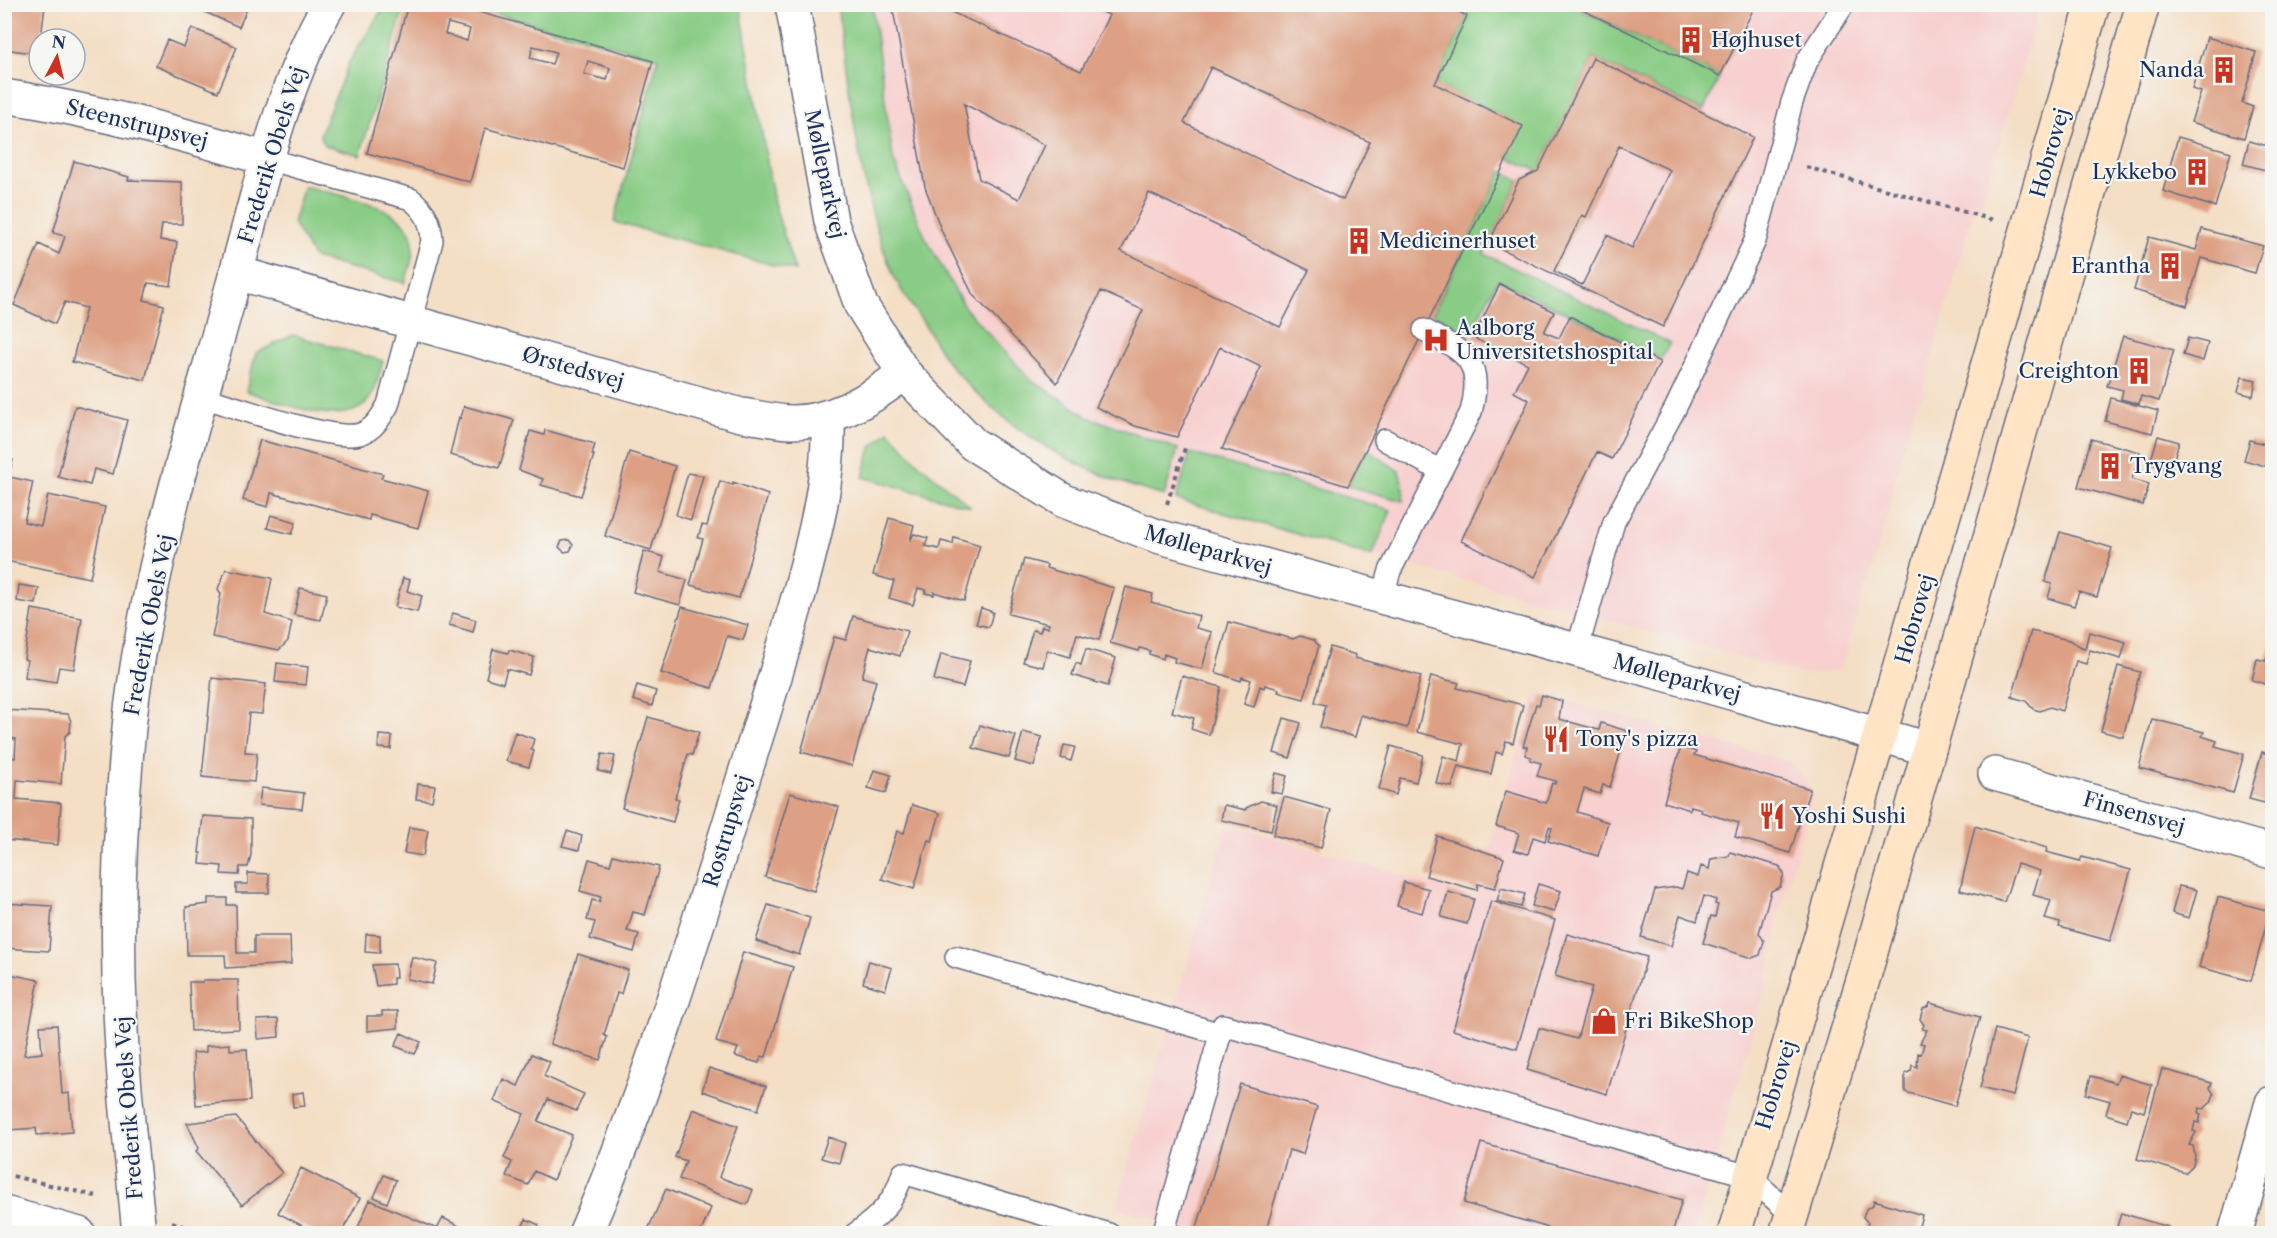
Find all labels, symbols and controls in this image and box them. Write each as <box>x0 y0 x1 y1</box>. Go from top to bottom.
building icon: Højhuset <box>1676 25 1706 55</box>
north arrow <box>27 27 87 87</box>
place label: Højhuset <box>1711 27 1803 52</box>
text: N <box>51 31 67 53</box>
building icon: Nanda <box>2209 55 2239 85</box>
place label: Nanda <box>2139 57 2205 82</box>
street label: Frederik Obels Vej <box>233 63 310 247</box>
street label: Steenstrupsvej <box>64 94 211 153</box>
street label: Hobrovej <box>2025 105 2074 201</box>
street label: Mølleparkvej <box>800 107 851 241</box>
building icon: Lykkebo <box>2182 157 2212 187</box>
place label: Lykkebo <box>2092 159 2177 184</box>
building icon: Medicinerhuset <box>1344 226 1374 256</box>
place label: Medicinerhuset <box>1379 228 1537 253</box>
building icon: Erantha <box>2155 251 2185 281</box>
place label: Erantha <box>2071 253 2151 278</box>
place label: Aalborg Universitetshospital <box>1455 315 1653 364</box>
hospital icon: Aalborg Universitetshospital <box>1421 325 1451 355</box>
street label: Ørstedsvej <box>519 341 627 394</box>
building icon: Creighton <box>2124 356 2154 386</box>
place label: Creighton <box>2018 358 2119 383</box>
building icon: Trygvang <box>2095 451 2125 481</box>
place label: Trygvang <box>2130 453 2223 478</box>
street label: Mølleparkvej <box>1142 519 1275 580</box>
street label: Frederik Obels Vej <box>119 532 178 718</box>
street label: Hobrovej <box>1890 571 1939 667</box>
street label: Mølleparkvej <box>1611 648 1744 707</box>
restaurant icon: Tony's pizza <box>1541 724 1571 754</box>
place label: Tony's pizza <box>1576 726 1699 751</box>
street label: Rostrupsvej <box>698 771 756 890</box>
street label: Finsensvej <box>2080 786 2188 839</box>
restaurant icon: Yoshi Sushi <box>1757 801 1787 831</box>
place label: Yoshi Sushi <box>1791 803 1906 828</box>
shop icon: Fri BikeShop <box>1589 1006 1619 1036</box>
place label: Fri BikeShop <box>1624 1008 1754 1033</box>
street label: Frederik Obels Vej <box>110 1015 147 1201</box>
street label: Hobrovej <box>1750 1037 1801 1133</box>

